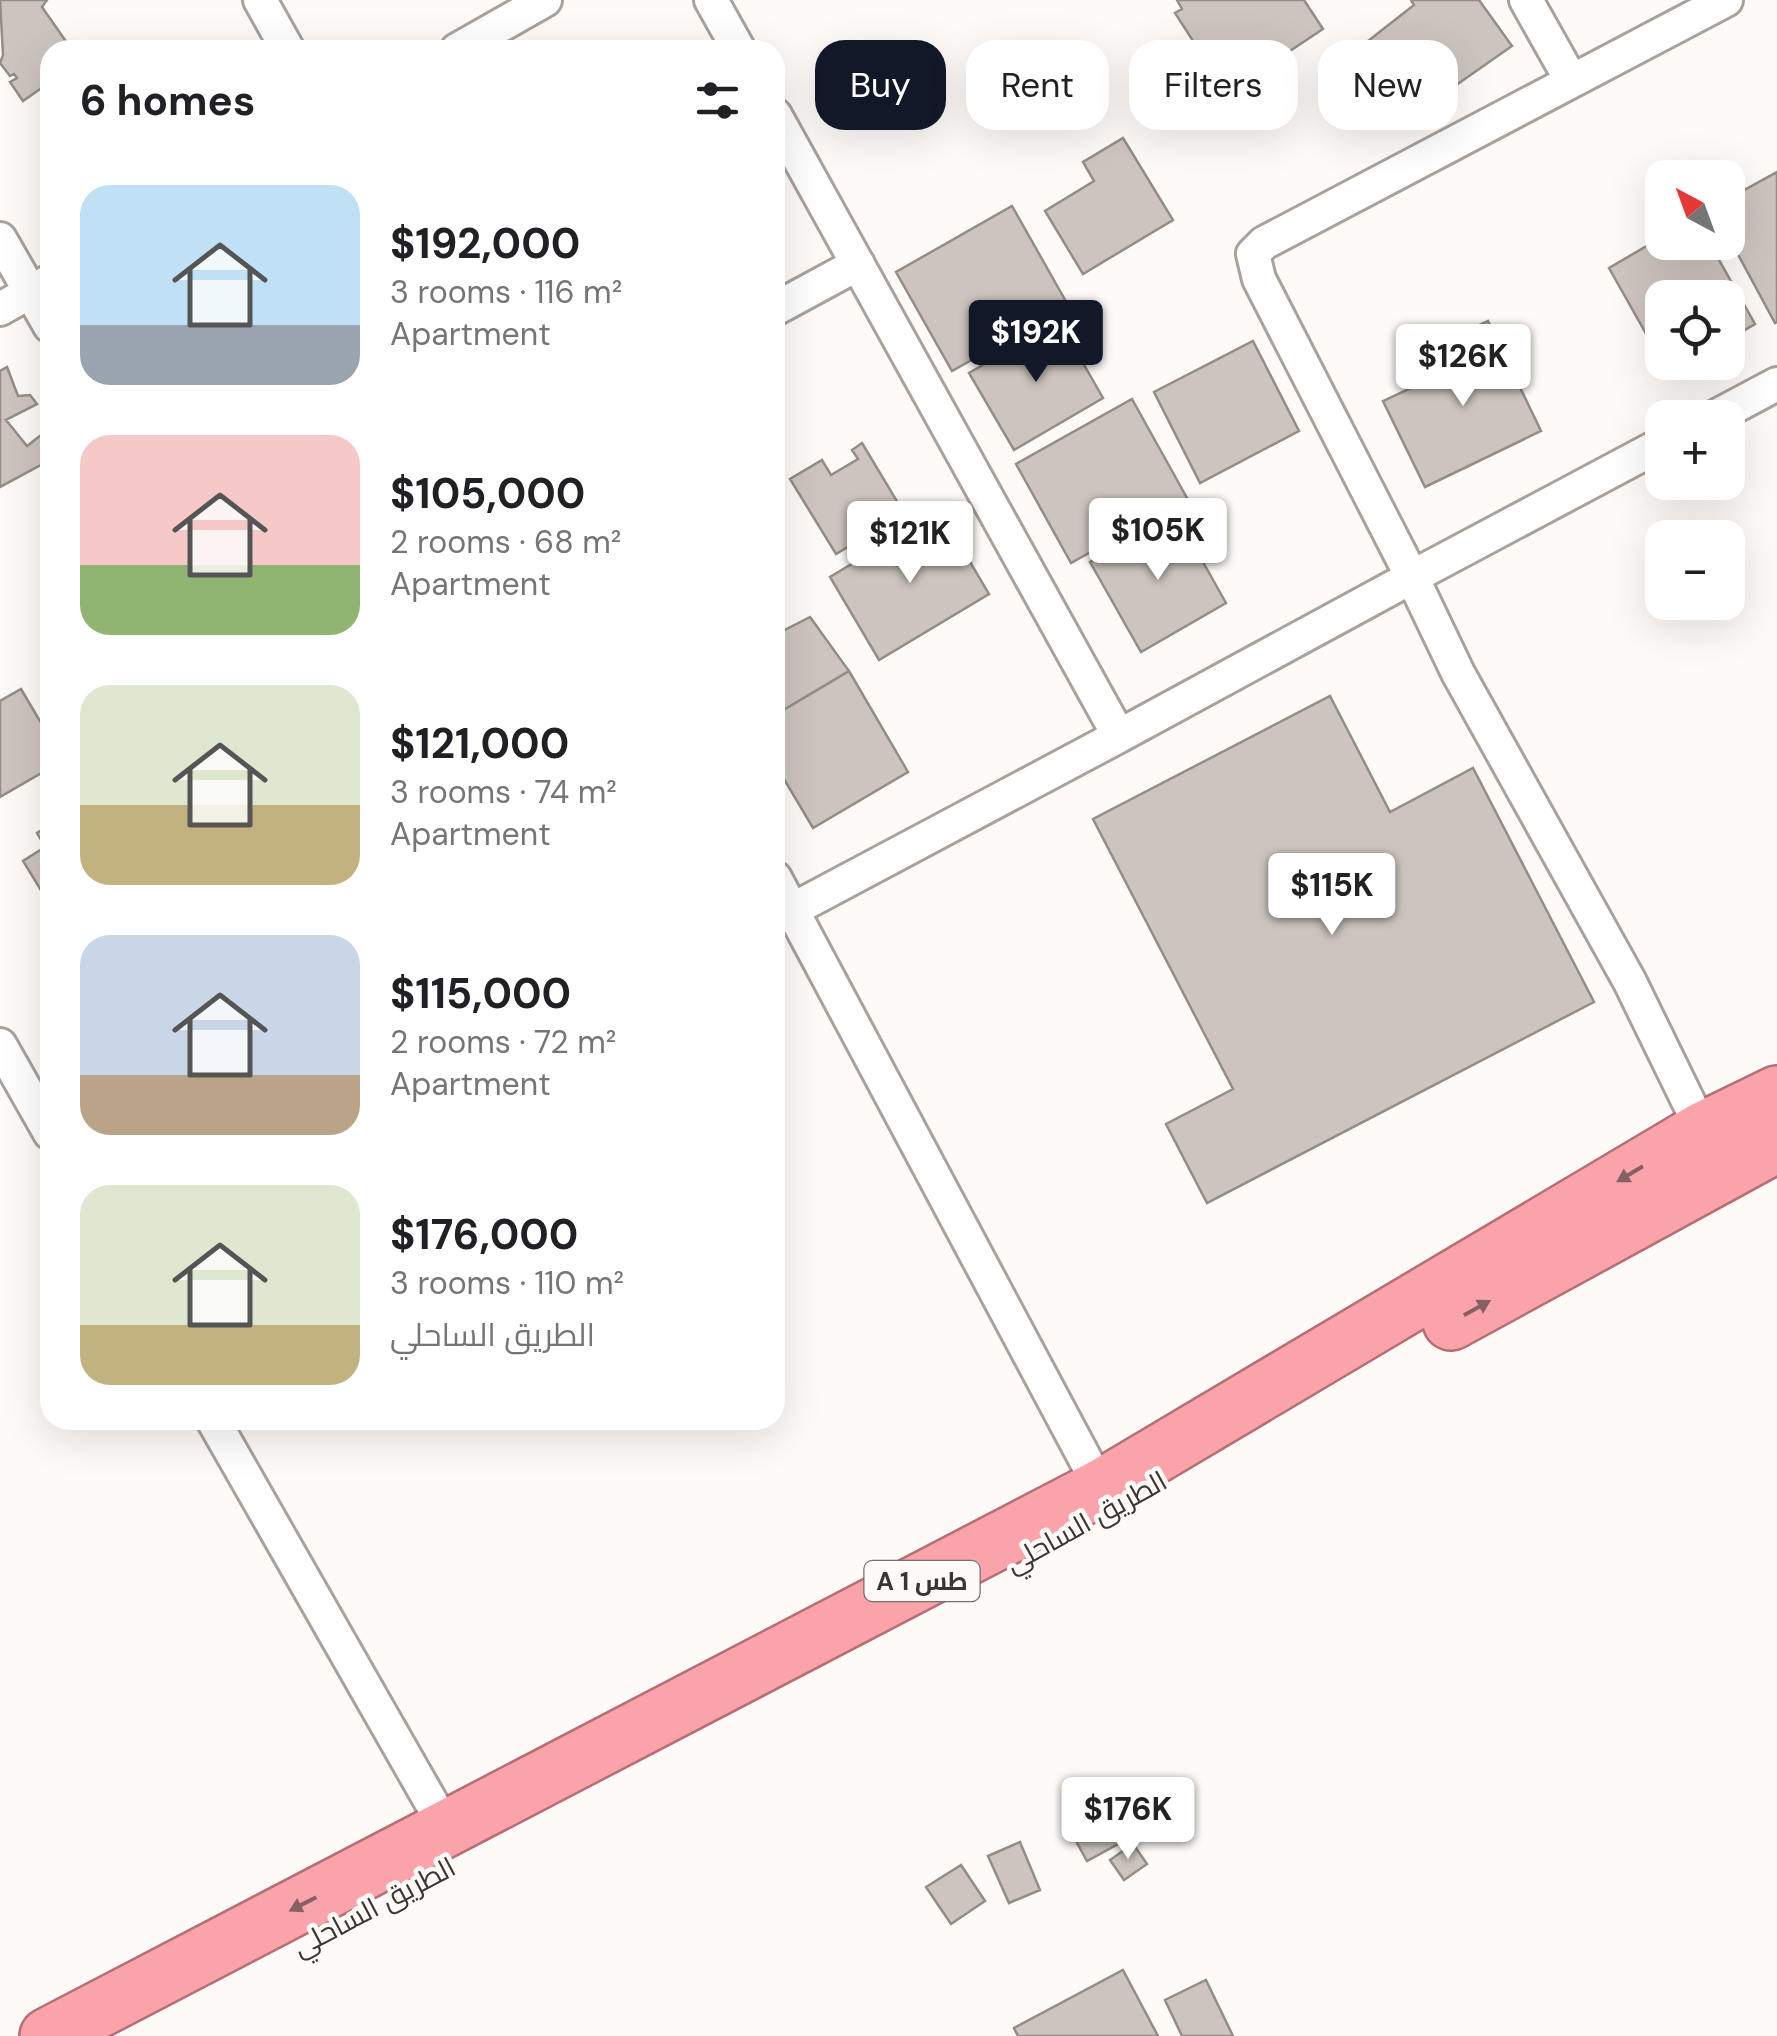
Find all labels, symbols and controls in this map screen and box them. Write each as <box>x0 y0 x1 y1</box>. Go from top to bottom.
chip: Buy <box>815 40 946 130</box>
chip: Rent <box>966 40 1109 130</box>
chip: Filters <box>1129 40 1298 130</box>
chip: New <box>1318 40 1458 130</box>
text: 6 homes <box>80 73 255 128</box>
icon: filters <box>690 73 745 128</box>
north arrow <box>1645 160 1745 260</box>
map controls <box>1645 160 1745 620</box>
text: $192,000 <box>390 216 580 271</box>
icon: home <box>160 225 280 345</box>
text: 3 rooms · 116 m² <box>390 271 622 313</box>
button: locate <box>1645 280 1745 380</box>
pin: $192K <box>966 300 1106 385</box>
text: $192K <box>991 311 1081 353</box>
text: Apartment <box>390 313 551 355</box>
pin: $126K <box>1393 324 1533 409</box>
text: $126K <box>1418 335 1508 377</box>
button: + <box>1645 400 1745 500</box>
text: $105,000 <box>390 466 585 521</box>
icon: home <box>160 475 280 595</box>
pin: $105K <box>1088 498 1228 583</box>
pin: $121K <box>840 501 980 586</box>
text: $105K <box>1111 509 1205 551</box>
text: $121K <box>869 512 951 554</box>
button: − <box>1645 520 1745 620</box>
text: 2 rooms · 68 m² <box>390 521 621 563</box>
text: Apartment <box>390 563 551 605</box>
text: $121,000 <box>390 716 569 771</box>
icon: home <box>160 725 280 845</box>
text: 3 rooms · 74 m² <box>390 771 617 813</box>
text: Apartment <box>390 813 551 855</box>
pin: $115K <box>1262 853 1402 938</box>
text: $115K <box>1290 864 1374 906</box>
text: $115,000 <box>390 966 571 1021</box>
icon: home <box>160 975 280 1095</box>
text: 2 rooms · 72 m² <box>390 1021 616 1063</box>
text: Apartment <box>390 1063 551 1105</box>
one-way arrow <box>1616 1165 1644 1182</box>
text: $176,000 <box>390 1207 578 1262</box>
icon: home <box>160 1225 280 1345</box>
text: 3 rooms · 110 m² <box>390 1262 624 1304</box>
one-way arrow <box>1462 1299 1491 1316</box>
text: الطريق الساحلي <box>390 1314 595 1356</box>
street label: الطريق الساحلي <box>999 1462 1175 1584</box>
road number: A 1 طس <box>864 1561 980 1601</box>
pin: $176K <box>1058 1777 1198 1862</box>
text: $176K <box>1084 1788 1173 1830</box>
street label: الطريق الساحلي <box>286 1849 463 1968</box>
one-way arrow <box>289 1895 318 1912</box>

